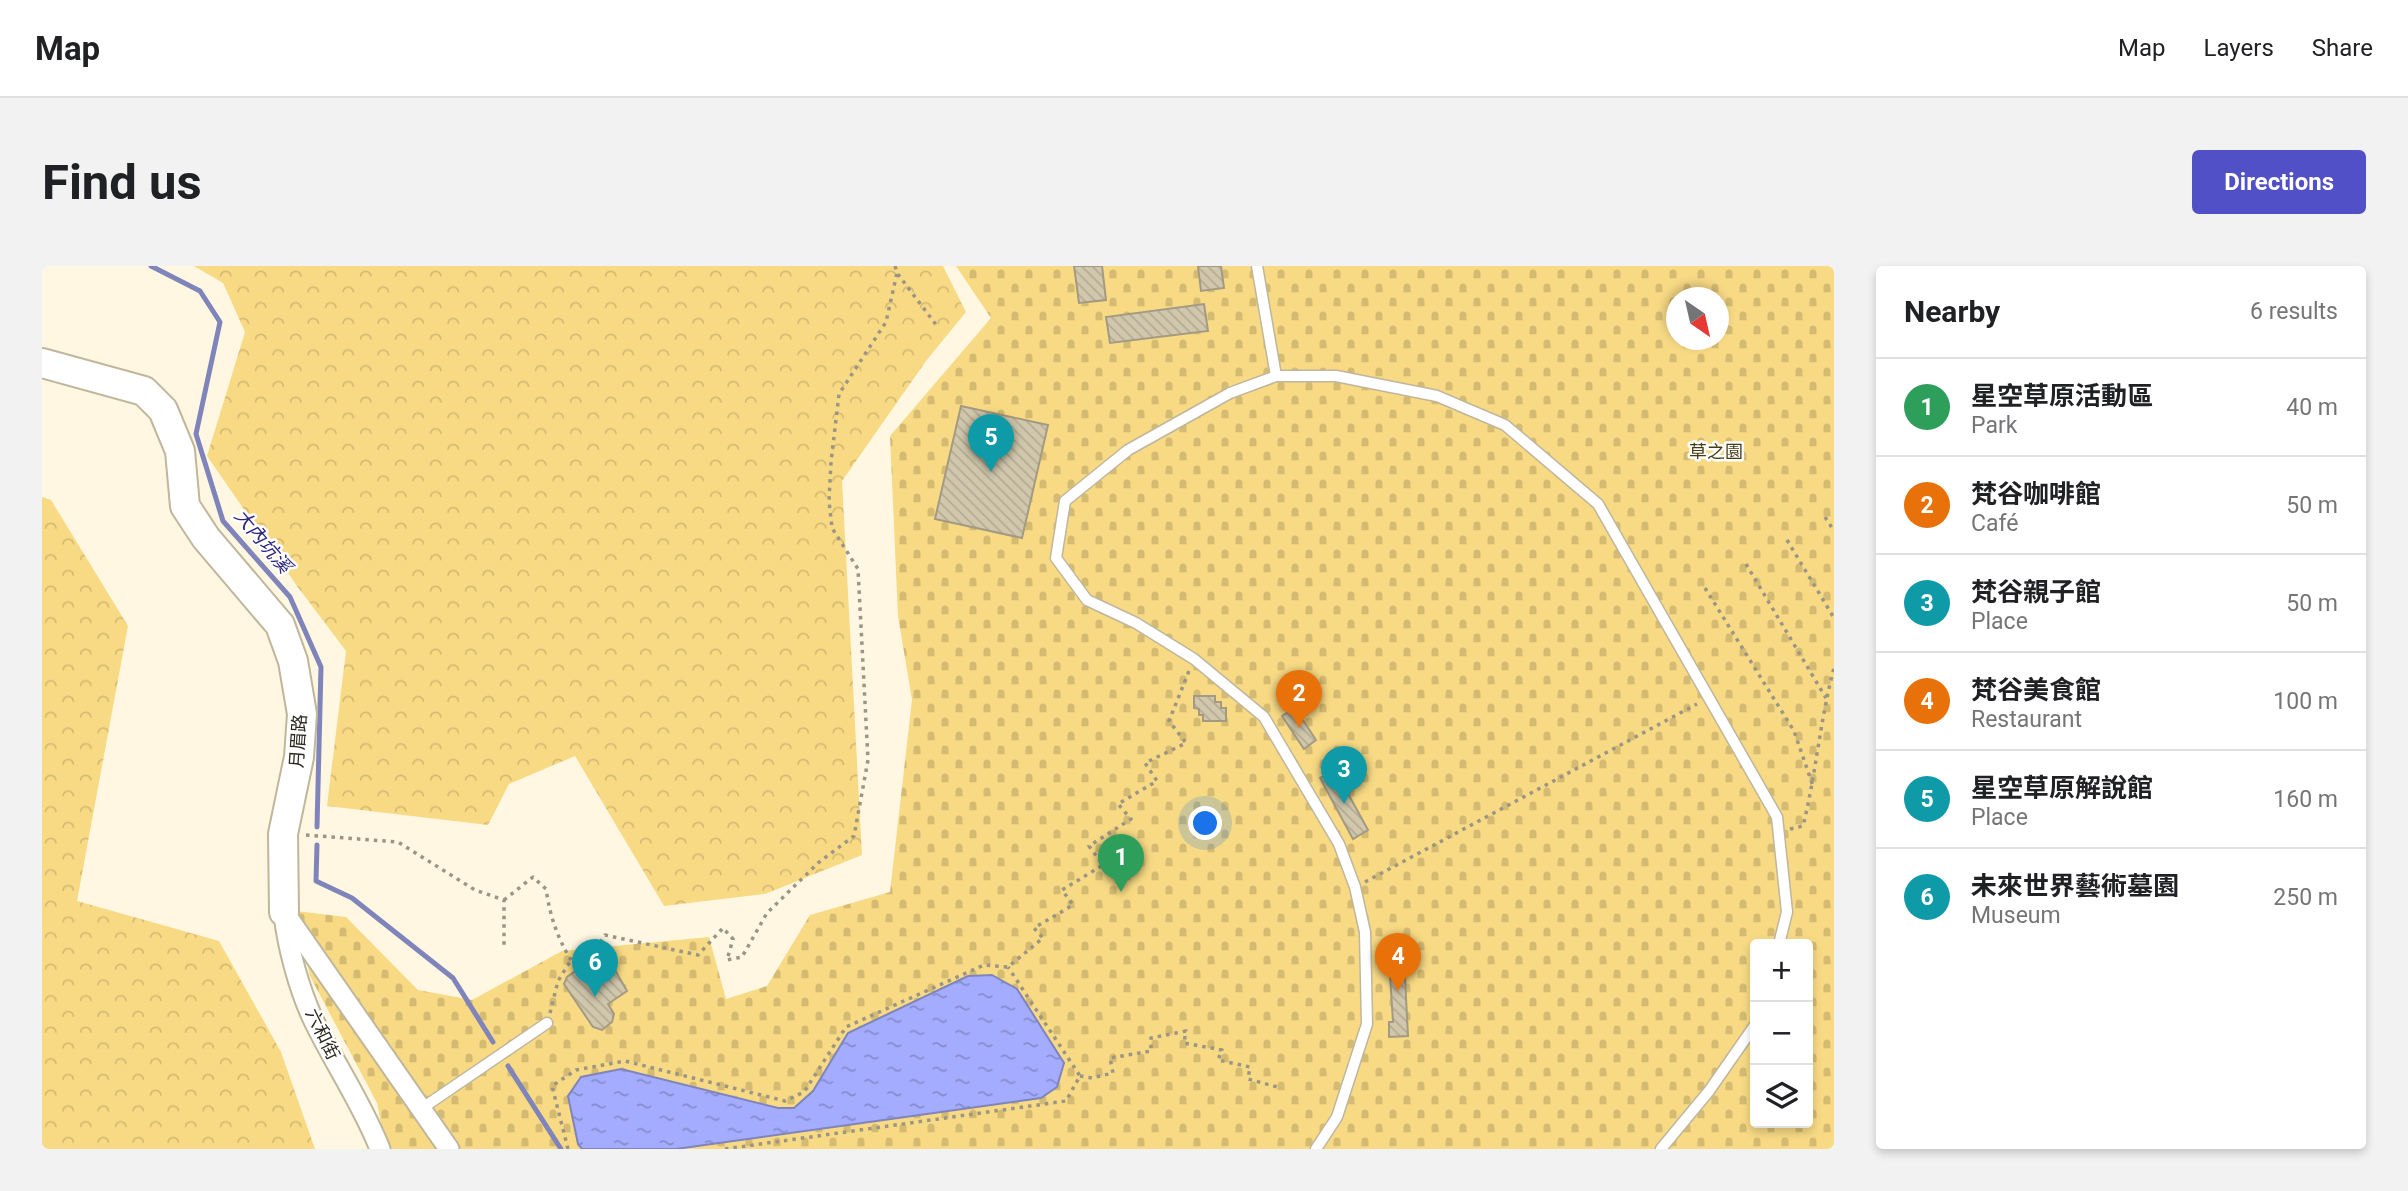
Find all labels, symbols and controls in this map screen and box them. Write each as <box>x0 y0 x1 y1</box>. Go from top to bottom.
text: Map <box>35 29 100 68</box>
text: Map <box>2118 34 2166 62</box>
text: Layers <box>2204 34 2274 62</box>
text: Share <box>2312 34 2373 62</box>
button: Directions <box>2192 150 2366 214</box>
text: Find us <box>42 154 202 211</box>
north arrow <box>1666 287 1729 350</box>
text: Nearby <box>1904 294 2000 329</box>
text: 6 results <box>2250 298 2338 325</box>
text: 星空草原活動區 <box>1971 381 2153 411</box>
text: 1 <box>1920 394 1934 421</box>
text: 40 m <box>2286 394 2338 421</box>
text: Park <box>1971 412 2017 439</box>
pin: 5 <box>968 414 1014 472</box>
park label: 草之園 <box>1689 441 1743 462</box>
text: 梵谷咖啡館 <box>1971 479 2101 509</box>
text: 2 <box>1920 492 1934 519</box>
text: 50 m <box>2286 492 2338 519</box>
water label: 大內坑溪 <box>230 504 298 580</box>
text: Café <box>1971 510 2018 537</box>
text: 梵谷親子館 <box>1971 577 2101 607</box>
text: 3 <box>1920 590 1934 617</box>
text: 50 m <box>2286 590 2338 617</box>
text: Place <box>1971 608 2028 635</box>
pin: 2 <box>1276 670 1322 728</box>
text: 梵谷美食館 <box>1971 675 2101 705</box>
text: 4 <box>1920 688 1934 715</box>
text: 100 m <box>2273 688 2338 715</box>
text: Restaurant <box>1971 706 2082 733</box>
street label: 月眉路 <box>286 713 310 769</box>
pin: 3 <box>1321 746 1367 804</box>
text: 星空草原解說館 <box>1971 773 2153 803</box>
text: 5 <box>1920 786 1934 813</box>
text: 160 m <box>2273 786 2338 813</box>
text: Place <box>1971 804 2028 831</box>
your location <box>1188 806 1222 840</box>
pin: 1 <box>1098 834 1144 892</box>
text: 未來世界藝術墓園 <box>1971 871 2179 901</box>
text: 6 <box>1920 884 1934 911</box>
text: 250 m <box>2273 884 2338 911</box>
text: Museum <box>1971 902 2061 929</box>
pin: 4 <box>1375 933 1421 991</box>
pin: 6 <box>572 939 618 997</box>
map controls <box>1750 939 1813 1128</box>
button: + <box>1750 939 1813 1002</box>
button: − <box>1750 1002 1813 1065</box>
street label: 六和街 <box>302 1005 344 1063</box>
button: layers <box>1750 1065 1813 1128</box>

